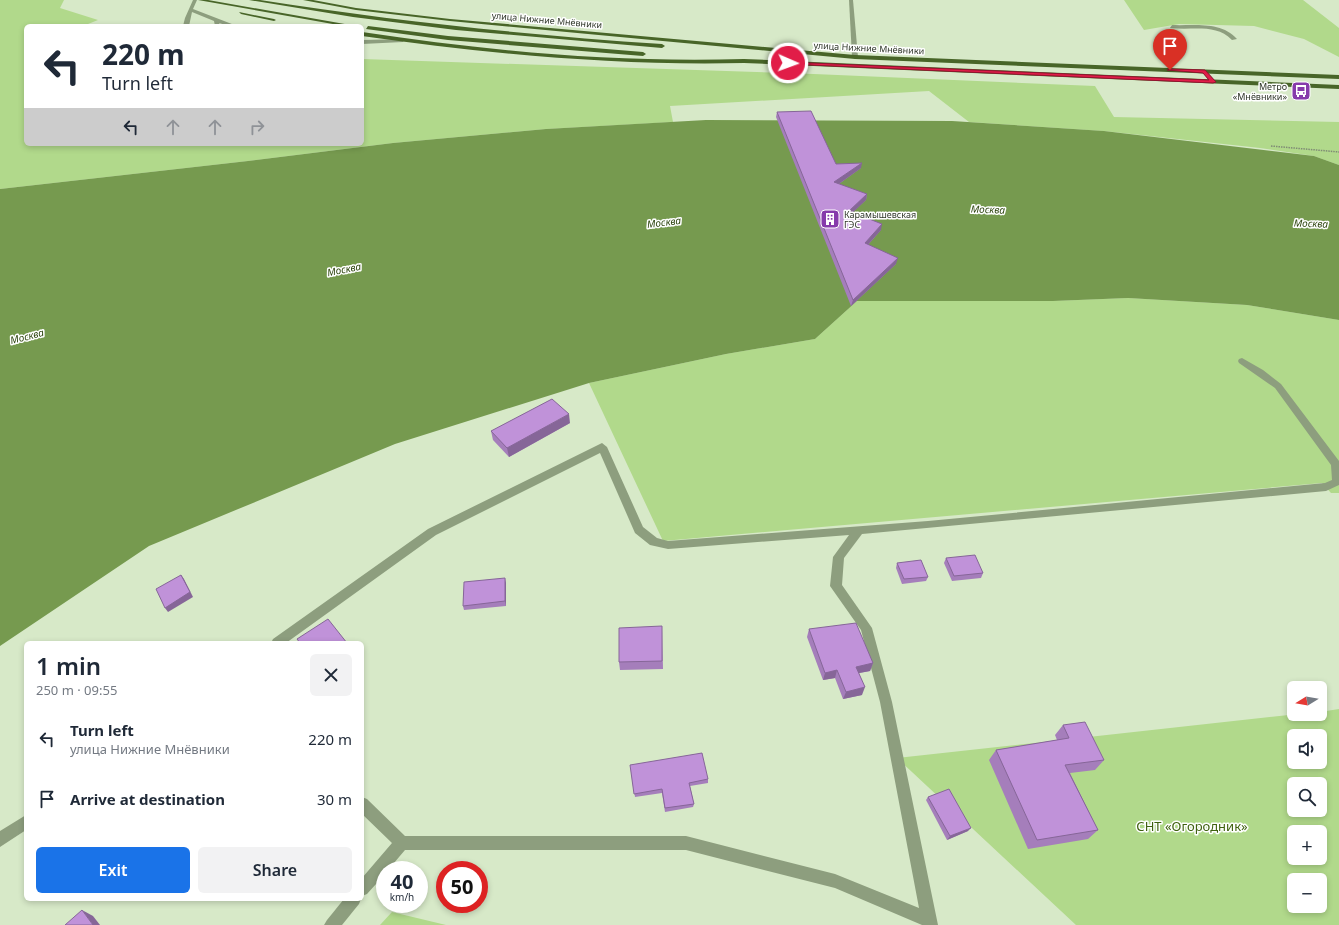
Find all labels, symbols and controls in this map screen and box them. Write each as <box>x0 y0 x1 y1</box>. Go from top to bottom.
street label: улица Нижние Мнёвники <box>491 9 603 31</box>
pin <box>1153 29 1187 70</box>
text: 220 m <box>102 35 185 73</box>
icon: arrive <box>1159 35 1181 57</box>
street label: улица Нижние Мнёвники <box>813 39 925 57</box>
icon: left <box>36 40 88 92</box>
position arrow <box>767 42 809 84</box>
text: Turn left <box>102 71 173 95</box>
place label: Метро «Мнёвники» <box>1233 80 1287 103</box>
bus stop icon: Метро «Мнёвники» <box>1290 80 1312 102</box>
icon: left <box>120 116 142 138</box>
icon: ahead <box>162 116 184 138</box>
icon: ahead <box>204 116 226 138</box>
icon: right <box>246 116 268 138</box>
water label: Москва <box>971 201 1006 217</box>
building icon: Карамышевская ГЭС <box>819 208 841 230</box>
place label: Карамышевская ГЭС <box>844 208 916 231</box>
water label: Москва <box>646 213 682 231</box>
water label: Москва <box>1294 215 1329 231</box>
water label: Москва <box>326 259 362 279</box>
water label: Москва <box>9 325 46 347</box>
text: 1 min <box>36 649 101 682</box>
button: close <box>310 654 352 696</box>
text: 250 m · 09:55 <box>36 681 117 699</box>
north arrow <box>1287 681 1327 721</box>
map controls <box>1287 681 1327 913</box>
text: Turn left <box>70 720 134 740</box>
icon: left <box>36 728 58 750</box>
text: 220 m <box>308 729 352 749</box>
button: sound <box>1287 729 1327 769</box>
text: улица Нижние Мнёвники <box>70 740 230 758</box>
button: search <box>1287 777 1327 817</box>
icon: arrive <box>36 788 58 810</box>
text: Arrive at destination <box>70 789 225 809</box>
text: 30 m <box>317 789 352 809</box>
park label: СНТ «Огородник» <box>1136 817 1248 835</box>
button: + <box>1287 825 1327 865</box>
button: Exit <box>36 847 190 893</box>
button: Share <box>198 847 352 893</box>
speed limit sign: 50 <box>436 861 488 913</box>
text: 40 <box>391 868 413 895</box>
button: − <box>1287 873 1327 913</box>
text: km/h <box>390 890 414 904</box>

